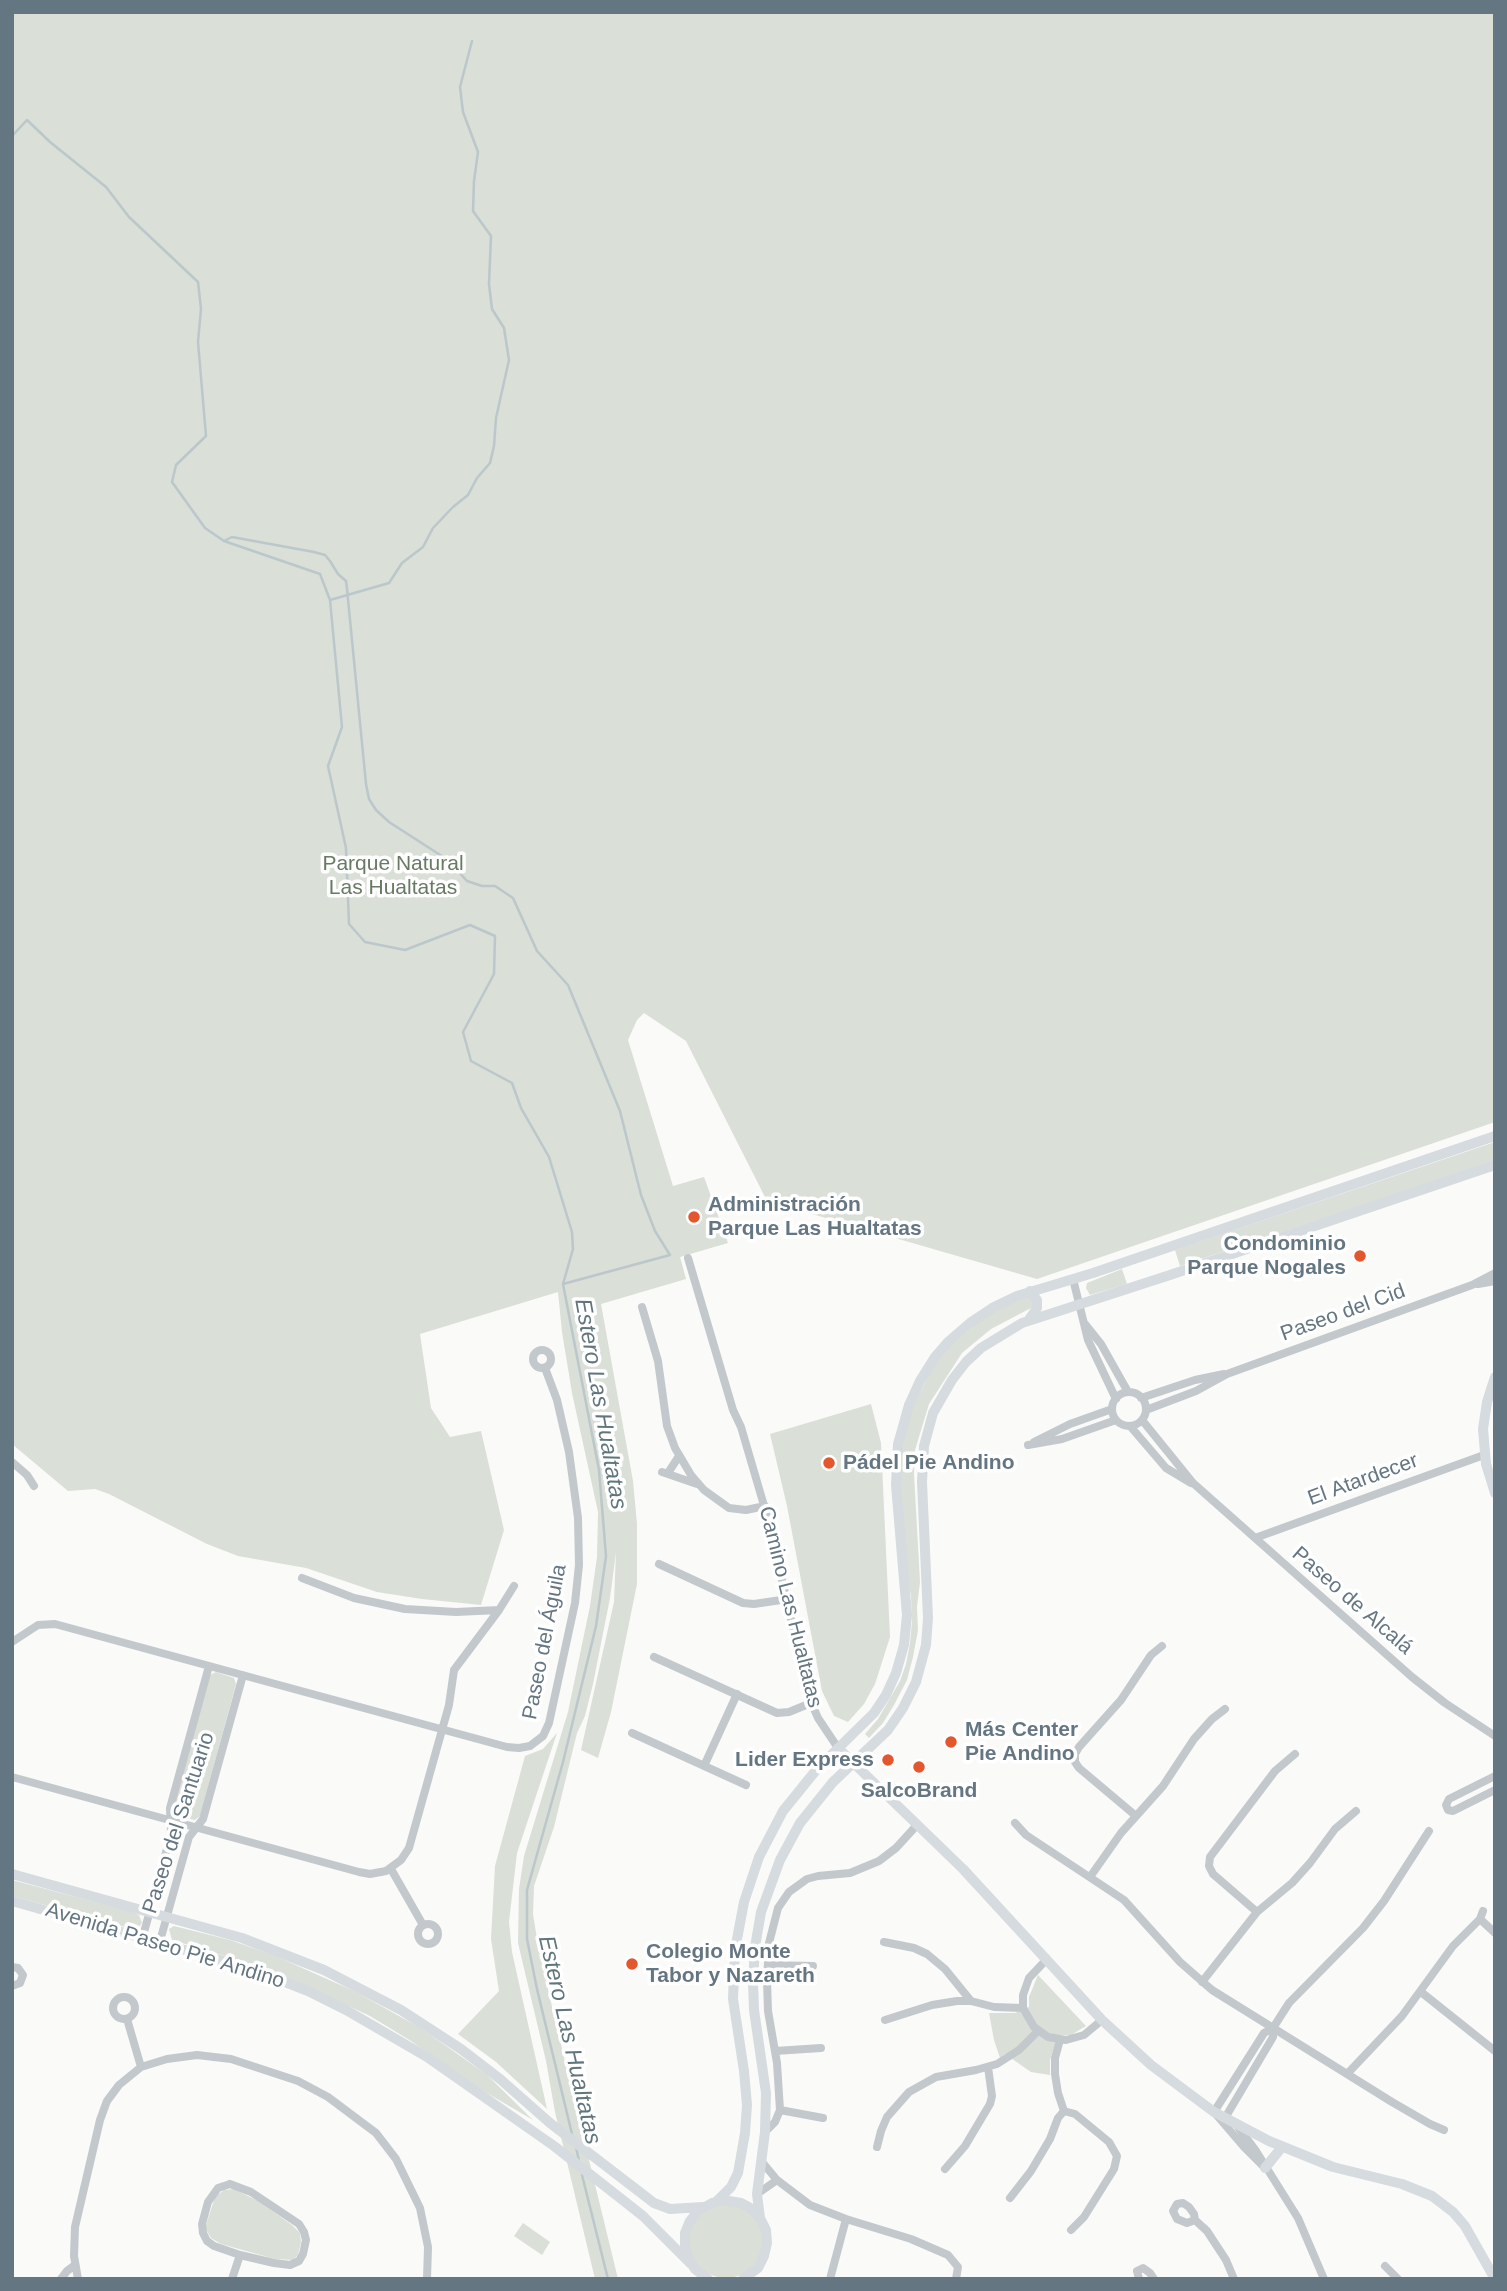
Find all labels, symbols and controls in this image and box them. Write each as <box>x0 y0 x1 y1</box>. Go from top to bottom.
park label: Parque Natural Las Hualtatas <box>322 851 464 901</box>
place label: Administración Parque Las Hualtatas <box>708 1192 922 1242</box>
marker: Administración Parque Las Hualtatas <box>686 1209 702 1225</box>
place label: Condominio Parque Nogales <box>1187 1231 1346 1281</box>
marker: Condominio Parque Nogales <box>1352 1248 1368 1264</box>
street label: Paseo del Cid <box>1277 1279 1409 1347</box>
water label: Estero Las Hualtatas <box>568 1296 632 1512</box>
street label: El Atardecer <box>1304 1448 1422 1512</box>
place label: Pádel Pie Andino <box>843 1450 1015 1476</box>
marker: Pádel Pie Andino <box>821 1455 837 1471</box>
street label: Camino Las Hualtatas <box>753 1504 827 1710</box>
street label: Paseo de Alcalá <box>1286 1542 1418 1660</box>
street label: Paseo del Águila <box>518 1562 572 1722</box>
place label: Más Center Pie Andino <box>965 1717 1078 1767</box>
street label: Paseo del Santuario <box>138 1729 220 1917</box>
marker: Más Center Pie Andino <box>943 1734 959 1750</box>
place label: Lider Express <box>735 1747 874 1773</box>
marker: Lider Express <box>880 1752 896 1768</box>
marker: SalcoBrand <box>911 1759 927 1775</box>
place label: SalcoBrand <box>861 1778 977 1804</box>
street label: Avenida Paseo Pie Andino <box>43 1898 287 1994</box>
water label: Estero Las Hualtatas <box>532 1933 606 2147</box>
place label: Colegio Monte Tabor y Nazareth <box>646 1939 815 1989</box>
marker: Colegio Monte Tabor y Nazareth <box>624 1956 640 1972</box>

